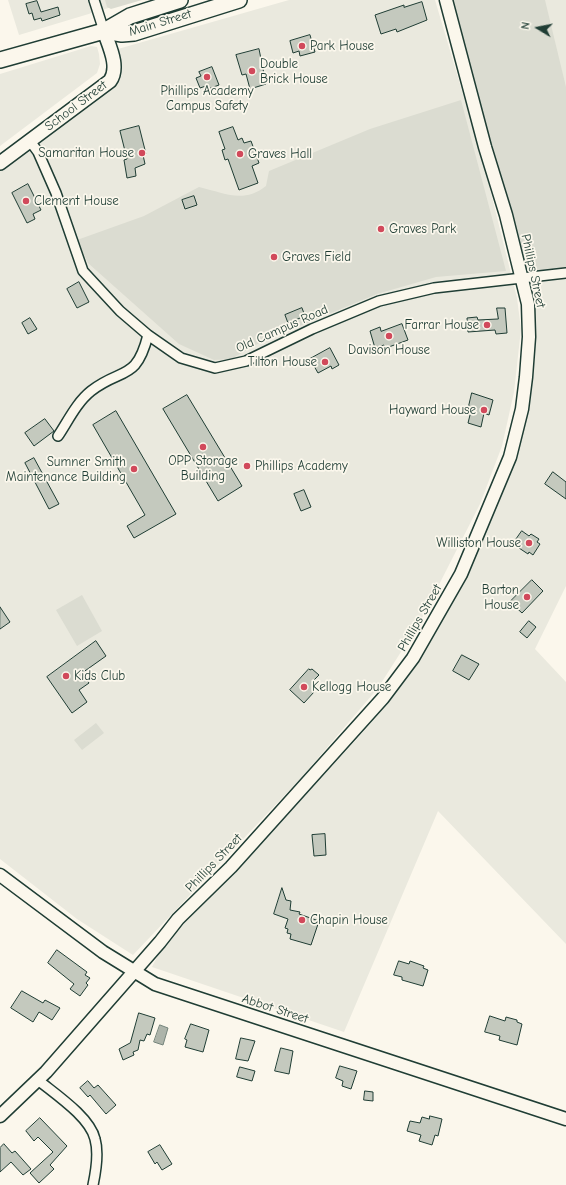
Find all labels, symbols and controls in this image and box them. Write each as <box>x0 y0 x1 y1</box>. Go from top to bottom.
street label: Main Street <box>127 6 193 40</box>
north arrow <box>518 8 558 48</box>
text: N <box>519 21 533 30</box>
place label: Park House <box>310 38 374 54</box>
marker: Park House <box>297 41 307 51</box>
place label: Double Brick House <box>260 56 328 87</box>
marker: Double Brick House <box>247 66 257 76</box>
marker: Phillips Academy Campus Safety <box>202 72 212 82</box>
street label: School Street <box>42 78 110 134</box>
place label: Phillips Academy Campus Safety <box>161 83 253 114</box>
place label: Samaritan House <box>38 145 134 161</box>
place label: Graves Hall <box>248 146 312 162</box>
marker: Samaritan House <box>137 148 147 158</box>
marker: Graves Hall <box>235 149 245 159</box>
place label: Clement House <box>34 193 119 209</box>
marker: Clement House <box>21 196 31 206</box>
place label: Graves Park <box>389 221 456 237</box>
marker: Graves Park <box>376 224 386 234</box>
street label: Phillips Street <box>518 233 548 309</box>
place label: Graves Field <box>282 249 351 265</box>
marker: Graves Field <box>269 252 279 262</box>
street label: Old Campus Road <box>233 302 331 356</box>
place label: Farrar House <box>404 317 479 333</box>
marker: Farrar House <box>482 320 492 330</box>
marker: Davison House <box>384 331 394 341</box>
place label: Davison House <box>348 342 430 358</box>
place label: Tilton House <box>248 354 317 370</box>
marker: Tilton House <box>320 357 330 367</box>
place label: Hayward House <box>389 402 476 418</box>
marker: Hayward House <box>479 405 489 415</box>
marker: OPP Storage Building <box>198 442 208 452</box>
place label: OPP Storage Building <box>168 453 238 484</box>
place label: Sumner Smith Maintenance Building <box>6 454 126 485</box>
place label: Phillips Academy <box>255 458 348 474</box>
marker: Phillips Academy <box>242 461 252 471</box>
marker: Sumner Smith Maintenance Building <box>129 464 139 474</box>
place label: Williston House <box>436 535 521 551</box>
marker: Williston House <box>524 538 534 548</box>
street label: Phillips Street <box>395 582 445 654</box>
place label: Barton House <box>482 582 519 613</box>
marker: Barton House <box>522 592 532 602</box>
place label: Kids Club <box>74 668 125 684</box>
marker: Kids Club <box>61 671 71 681</box>
place label: Kellogg House <box>312 679 391 695</box>
marker: Kellogg House <box>299 682 309 692</box>
street label: Phillips Street <box>182 831 246 895</box>
place label: Chapin House <box>310 912 388 928</box>
marker: Chapin House <box>297 915 307 925</box>
street label: Abbot Street <box>240 991 310 1027</box>

